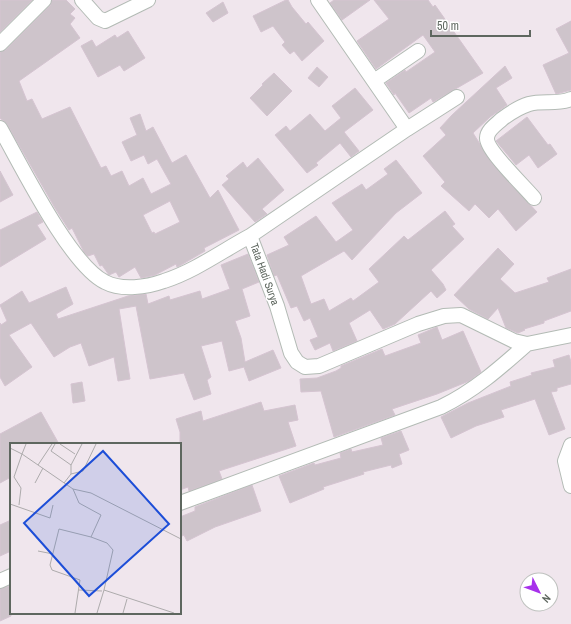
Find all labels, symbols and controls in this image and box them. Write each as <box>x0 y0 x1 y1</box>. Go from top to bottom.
scale bar <box>431 12 530 38</box>
text: 50 m <box>437 18 459 34</box>
street label: Tata Hadi Surya <box>247 241 283 307</box>
inset map <box>10 443 181 614</box>
north arrow <box>519 572 559 612</box>
text: N <box>539 592 554 606</box>

